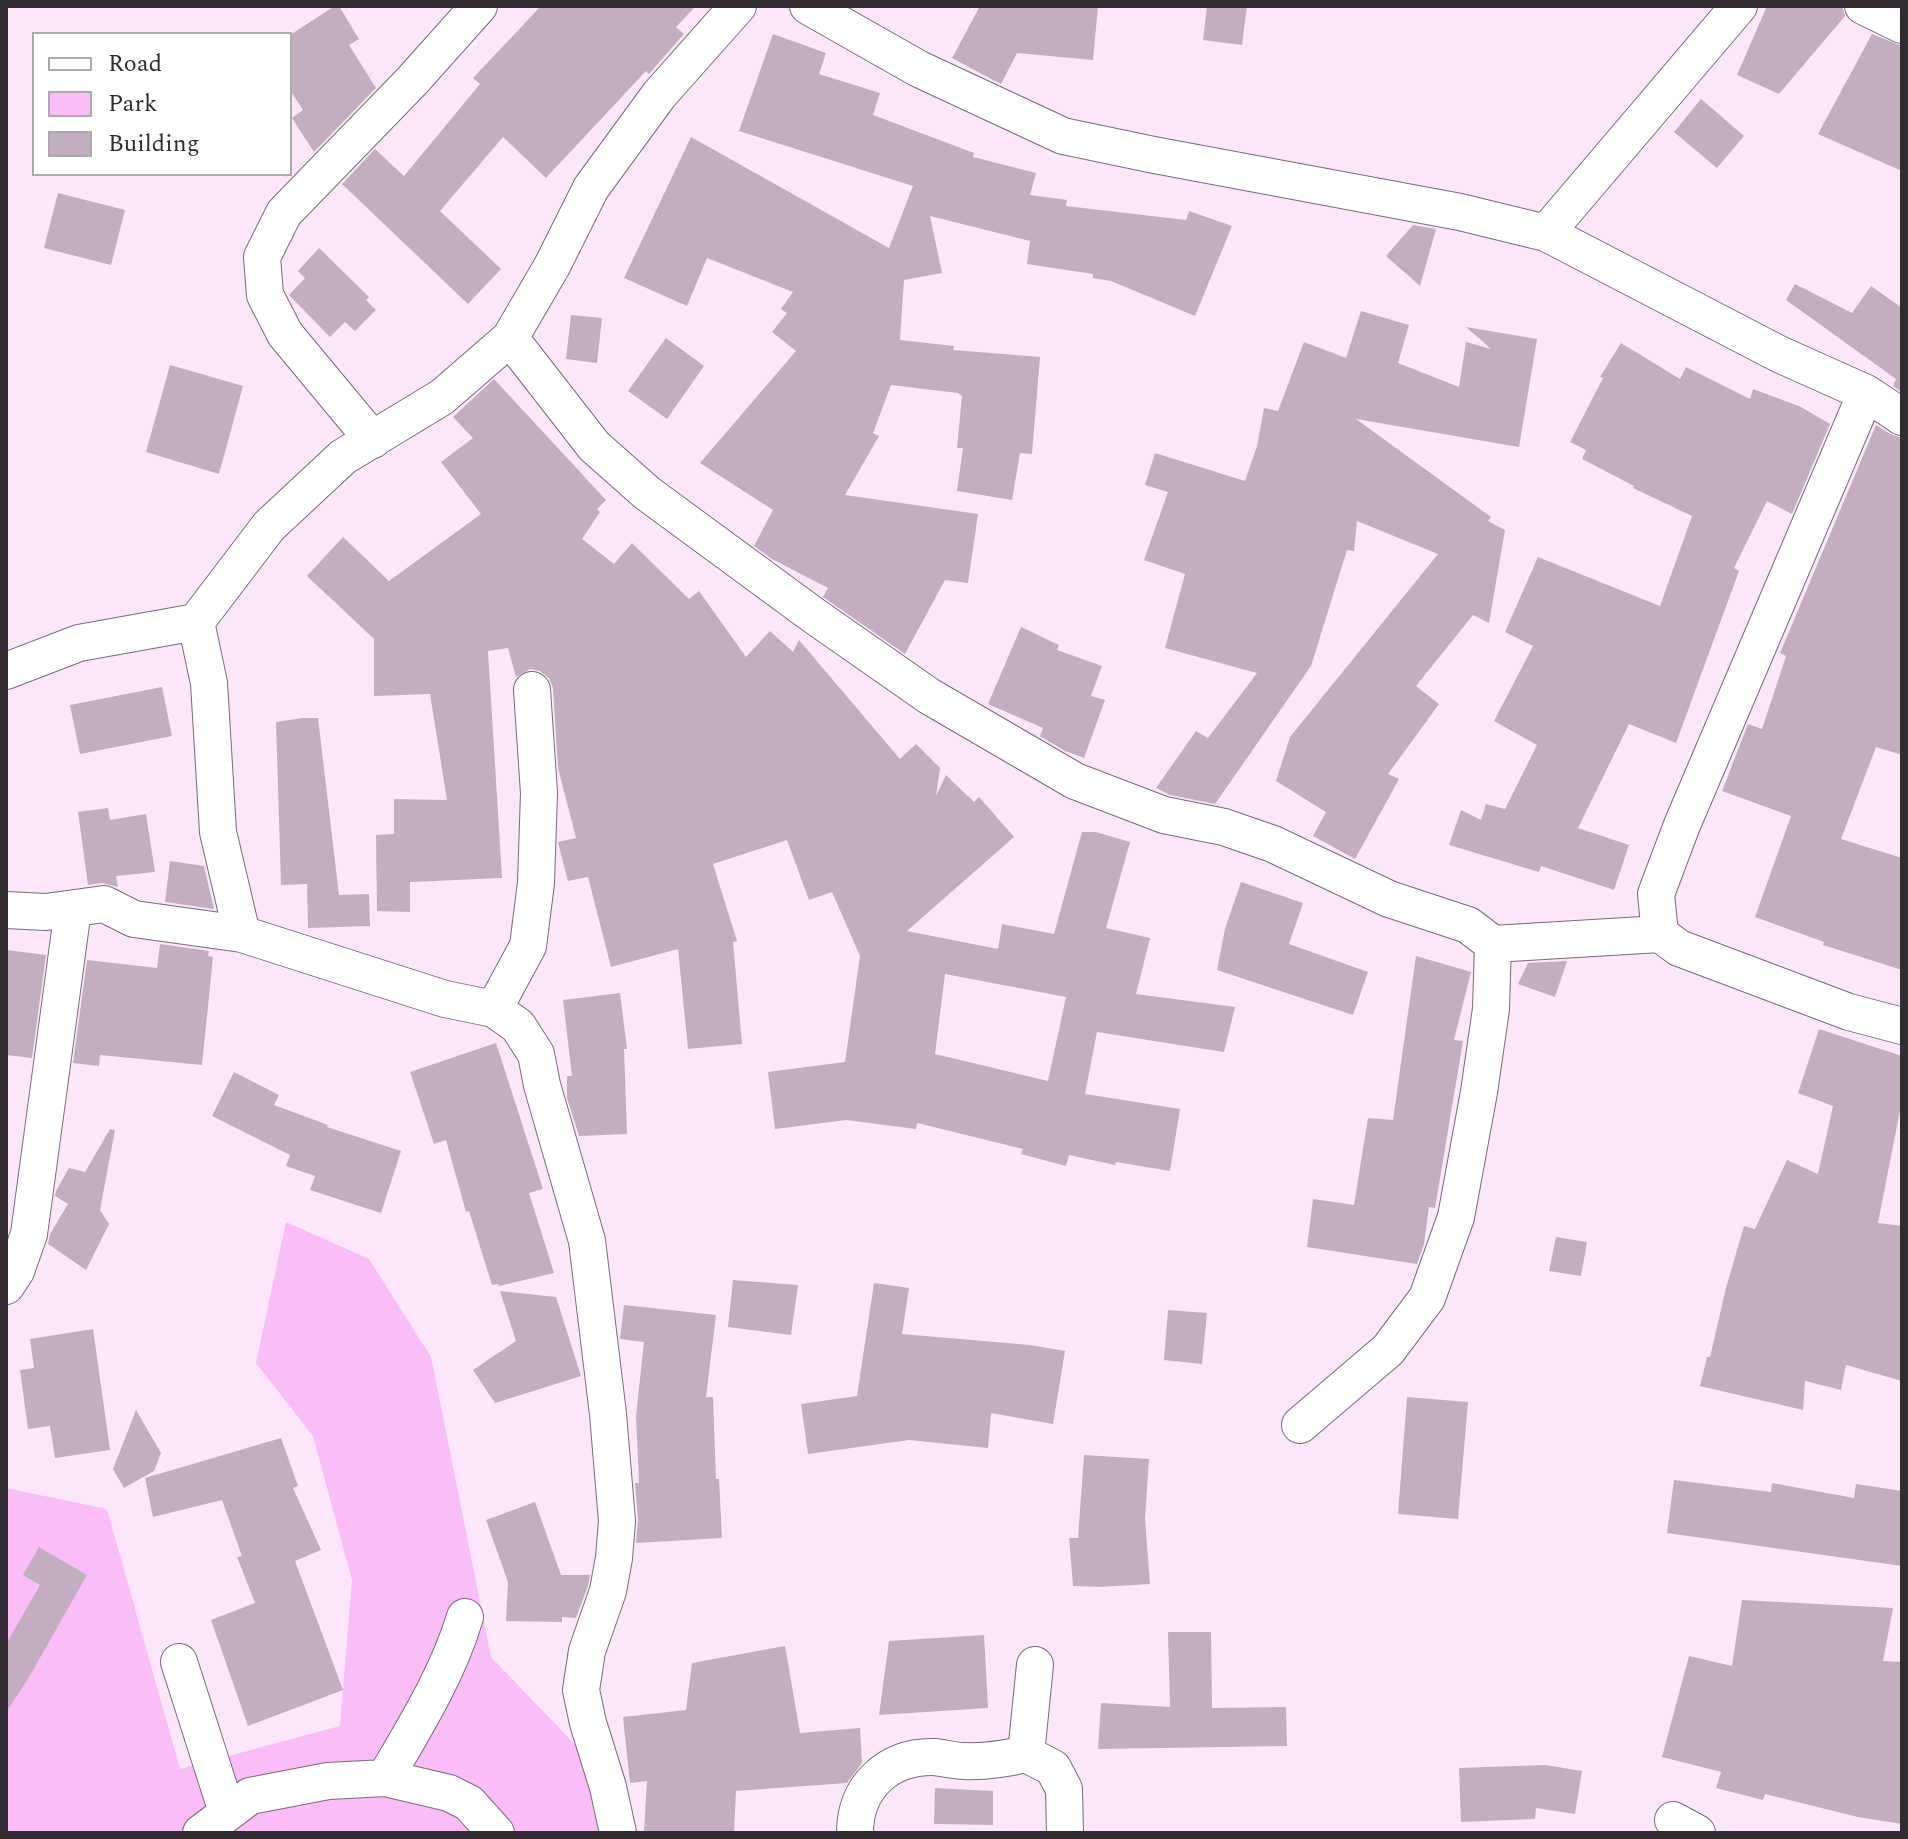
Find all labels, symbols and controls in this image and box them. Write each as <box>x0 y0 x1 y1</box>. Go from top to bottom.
legend <box>32 32 292 176</box>
text: Road <box>108 46 162 82</box>
text: Park <box>108 86 158 122</box>
text: Building <box>108 126 200 162</box>

